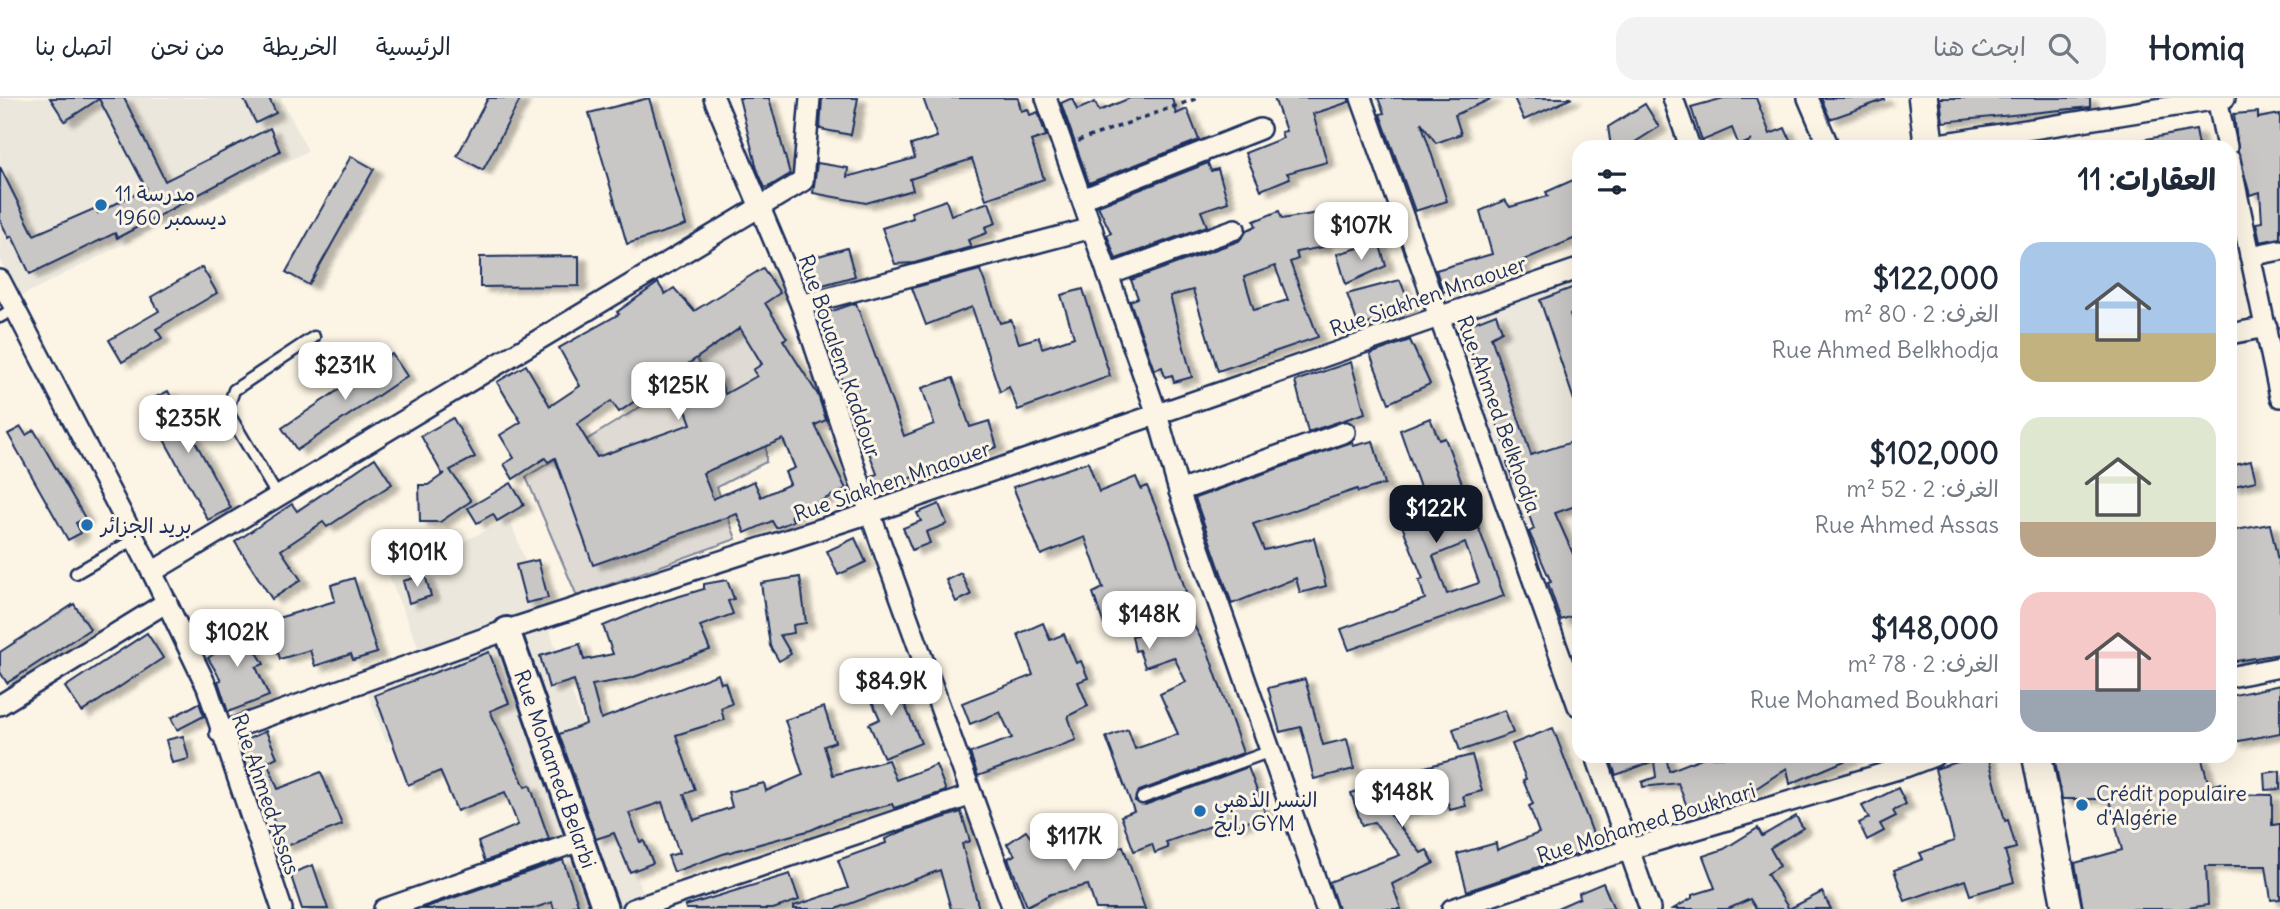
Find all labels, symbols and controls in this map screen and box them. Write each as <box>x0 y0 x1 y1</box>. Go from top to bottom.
search box <box>1616 17 2106 80</box>
text: Homiq <box>2148 27 2245 69</box>
icon: search <box>2044 29 2082 67</box>
text: ابحث هنا <box>1933 30 2026 63</box>
text: اتصل بنا <box>35 31 113 61</box>
text: من نحن <box>151 31 225 61</box>
text: الخريطة <box>263 31 338 61</box>
text: الرئيسية <box>376 31 451 61</box>
text: العقارات: 11 <box>2078 160 2216 198</box>
icon: filters <box>1593 163 1631 201</box>
place label: مدرسة 11 ديسمبر 1960 <box>115 180 227 231</box>
marker: مدرسة 11 ديسمبر 1960 <box>93 197 109 213</box>
pin: $107K <box>1312 202 1410 262</box>
text: $107K <box>1330 210 1392 239</box>
street label: Rue Siakhen Mnaouer <box>1326 250 1530 342</box>
street label: Rue Boualem Kaddour <box>793 251 888 461</box>
text: $122,000 <box>1873 259 1999 297</box>
icon: home <box>2076 270 2160 354</box>
text: الغرف: 2 · 80 m² <box>1844 299 1999 328</box>
street label: Rue Ahmed Belkhodja <box>1451 312 1547 516</box>
text: Rue Ahmed Belkhodja <box>1771 335 1999 364</box>
pin: $231K <box>296 342 394 402</box>
text: $231K <box>314 350 376 379</box>
pin: $125K <box>629 362 727 422</box>
text: $125K <box>647 370 709 399</box>
pin: $235K <box>139 396 237 455</box>
text: $235K <box>155 403 221 432</box>
text: $102,000 <box>1869 434 1999 472</box>
street label: Rue Siakhen Mnaouer <box>790 435 994 527</box>
icon: home <box>2076 445 2160 529</box>
text: الغرف: 2 · 52 m² <box>1847 474 1999 503</box>
pin: $122K <box>1387 486 1485 545</box>
text: $122K <box>1406 493 1466 522</box>
text: Rue Ahmed Assas <box>1814 510 1999 539</box>
place label: بريد الجزائر <box>99 512 192 539</box>
marker: بريد الجزائر <box>79 517 95 533</box>
pin: $101K <box>368 530 466 589</box>
text: $101K <box>387 537 447 566</box>
pin: $148K <box>1100 592 1198 651</box>
text: $148K <box>1118 599 1180 628</box>
text: $148,000 <box>1871 609 1999 647</box>
pin: $102K <box>188 610 286 669</box>
text: $102K <box>205 617 269 646</box>
icon: home <box>2076 620 2160 704</box>
text: الغرف: 2 · 78 m² <box>1848 649 1999 678</box>
pin: $84.9K <box>834 658 948 718</box>
street label: Rue Mohamed Belarbi <box>508 666 603 871</box>
text: $84.9K <box>855 666 927 695</box>
text: Rue Mohamed Boukhari <box>1750 685 1999 714</box>
street label: Rue Ahmed Assas <box>226 710 306 878</box>
pin: $148K <box>1353 770 1451 829</box>
text: $148K <box>1371 777 1433 806</box>
street label: Rue Mohamed Boukhari <box>1533 777 1759 869</box>
place label: Crédit populaire d'Algérie <box>2096 780 2247 831</box>
place label: النسر الذهبي رابح GYM <box>1214 786 1318 838</box>
marker: Crédit populaire d'Algérie <box>2074 797 2090 813</box>
marker: النسر الذهبي رابح GYM <box>1192 803 1208 819</box>
pin: $117K <box>1025 814 1123 873</box>
text: $117K <box>1046 821 1102 850</box>

